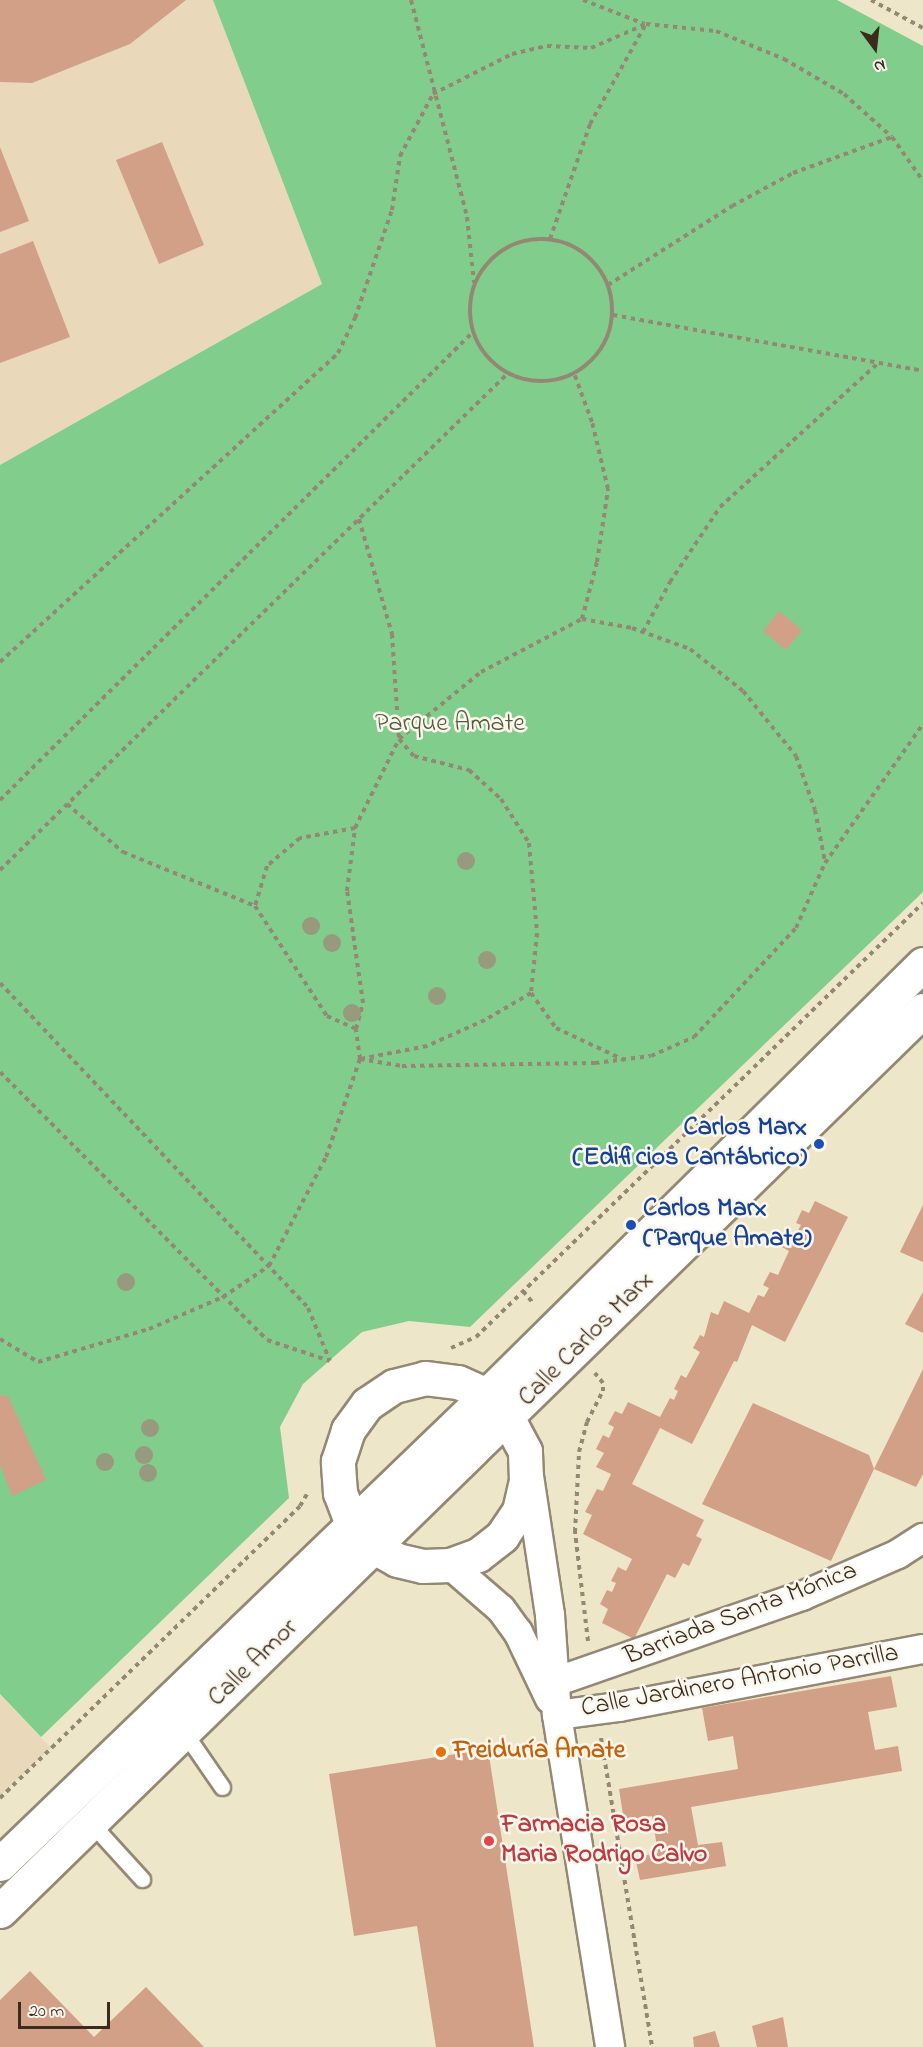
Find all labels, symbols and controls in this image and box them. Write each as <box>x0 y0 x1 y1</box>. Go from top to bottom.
north arrow <box>845 18 905 78</box>
text: N <box>871 52 888 78</box>
park label: Parque Amate <box>375 709 525 741</box>
place label: Carlos Marx (Edificios Cantábrico) <box>573 1113 807 1174</box>
marker: Carlos Marx (Edificios Cantábrico) <box>812 1137 826 1151</box>
place label: Carlos Marx (Parque Amate) <box>643 1194 812 1256</box>
marker: Carlos Marx (Parque Amate) <box>624 1218 638 1232</box>
street label: Calle Carlos Marx <box>513 1266 661 1414</box>
street label: Barriada Santa Mónica <box>620 1556 862 1674</box>
street label: Calle Amor <box>203 1614 305 1714</box>
street label: Calle Jardinero Antonio Parrilla <box>579 1639 901 1725</box>
place label: Freiduría Amate <box>453 1736 625 1768</box>
marker: Freiduría Amate <box>434 1745 448 1759</box>
place label: Farmacia Rosa Maria Rodrigo Calvo <box>501 1810 707 1871</box>
marker: Farmacia Rosa Maria Rodrigo Calvo <box>482 1834 496 1848</box>
scale bar <box>21 1990 112 2028</box>
text: 20 m <box>29 1999 64 2025</box>

